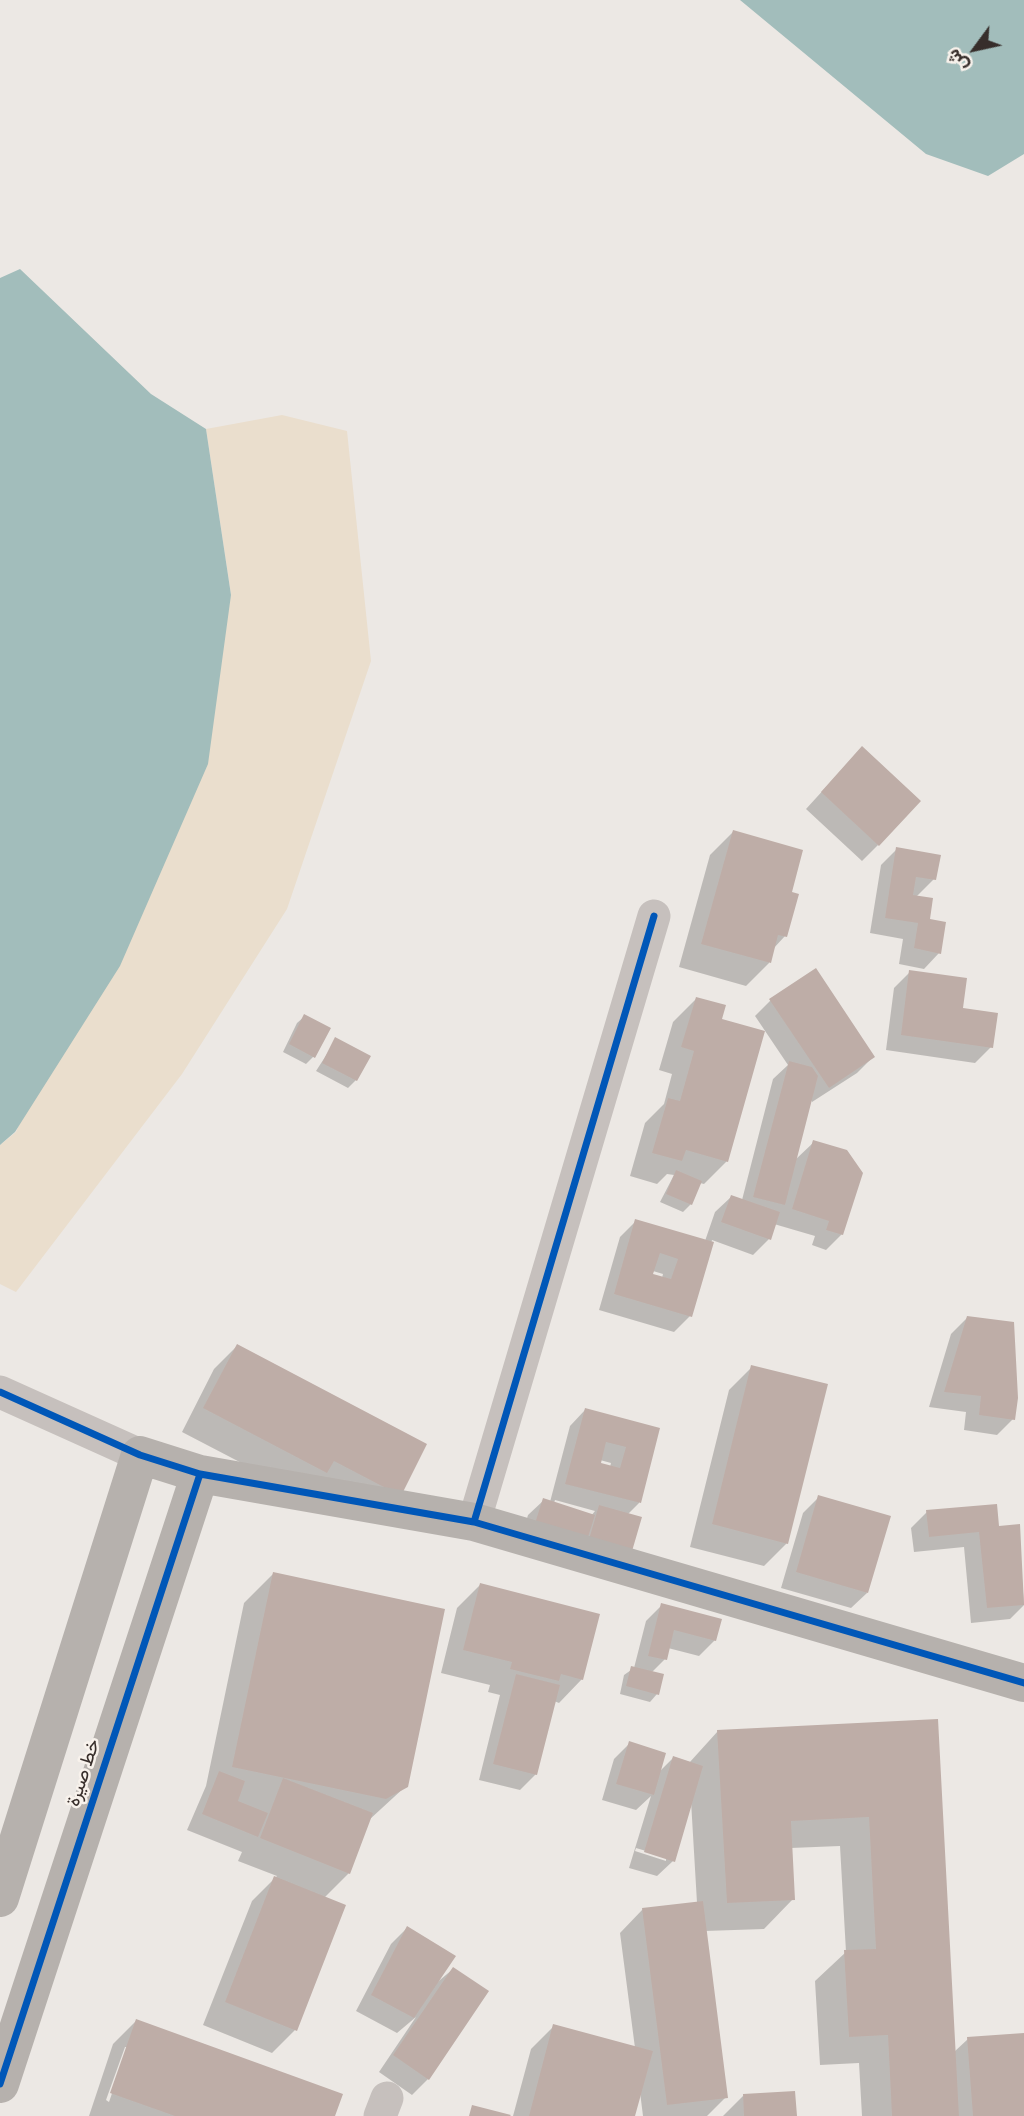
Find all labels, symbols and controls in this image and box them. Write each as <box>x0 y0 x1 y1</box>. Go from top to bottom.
north arrow <box>940 14 1010 84</box>
text: ش <box>941 44 974 77</box>
street label: خط صيرة <box>62 1736 106 1810</box>

